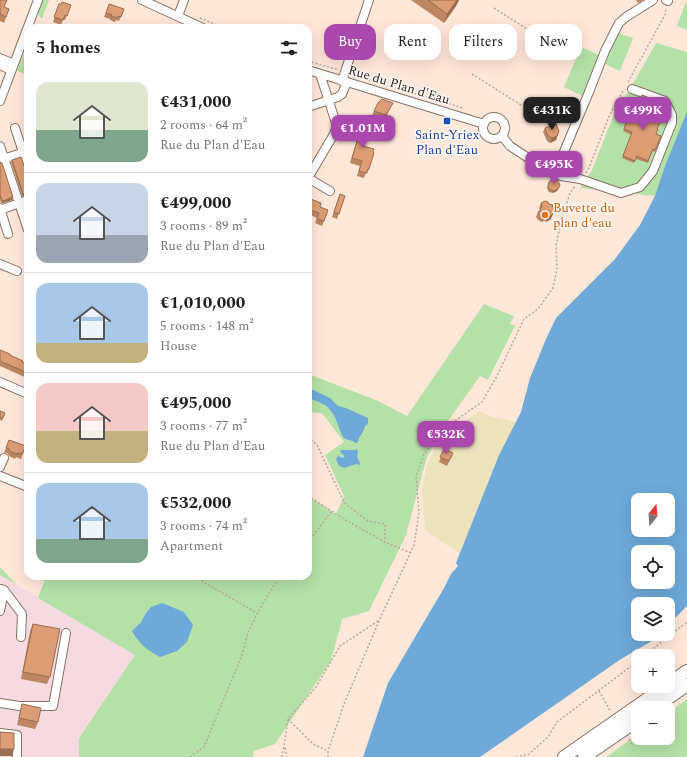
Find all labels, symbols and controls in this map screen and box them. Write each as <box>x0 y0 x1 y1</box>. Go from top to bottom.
chip: Buy <box>324 24 376 60</box>
chip: Rent <box>384 24 441 60</box>
chip: Filters <box>449 24 517 60</box>
chip: New <box>525 24 582 60</box>
text: 5 homes <box>36 35 101 61</box>
icon: filters <box>278 37 300 59</box>
street label: Rue du Plan d'Eau <box>346 60 452 110</box>
text: €431,000 <box>160 89 231 115</box>
pin: €431K <box>524 97 580 131</box>
pin: €499K <box>615 97 671 131</box>
icon: home <box>68 98 116 146</box>
text: €431K <box>532 100 572 120</box>
text: €499K <box>623 100 663 120</box>
text: 2 rooms · 64 m² <box>160 115 247 135</box>
pin: €1.01M <box>330 115 396 149</box>
marker: Saint-Yriex Plan d'Eau <box>442 116 452 126</box>
text: €1.01M <box>340 118 386 138</box>
place label: Saint-Yriex Plan d'Eau <box>415 125 480 160</box>
text: Rue du Plan d'Eau <box>160 135 265 155</box>
pin: €495K <box>526 151 582 185</box>
text: €495K <box>534 154 574 174</box>
text: €499,000 <box>160 190 231 216</box>
place label: Buvette du plan d'eau <box>553 198 615 233</box>
icon: home <box>68 199 116 247</box>
marker: Buvette du plan d'eau <box>540 210 550 220</box>
text: 3 rooms · 89 m² <box>160 216 247 236</box>
text: Rue du Plan d'Eau <box>160 236 265 256</box>
text: €1,010,000 <box>160 290 245 316</box>
icon: home <box>68 299 116 347</box>
text: 5 rooms · 148 m² <box>160 316 254 336</box>
text: House <box>160 336 197 356</box>
text: €495,000 <box>160 390 231 416</box>
icon: home <box>68 399 116 447</box>
text: 3 rooms · 77 m² <box>160 416 247 436</box>
pin: €532K <box>418 421 474 455</box>
text: €532K <box>426 424 466 444</box>
text: Rue du Plan d'Eau <box>160 436 265 456</box>
text: €532,000 <box>160 490 231 516</box>
north arrow <box>631 493 675 537</box>
map controls <box>631 493 675 745</box>
icon: home <box>68 499 116 547</box>
text: 3 rooms · 74 m² <box>160 516 247 536</box>
text: Apartment <box>160 536 223 556</box>
button: locate <box>631 545 675 589</box>
button: layers <box>631 597 675 641</box>
button: + <box>631 649 675 693</box>
button: − <box>631 701 675 745</box>

